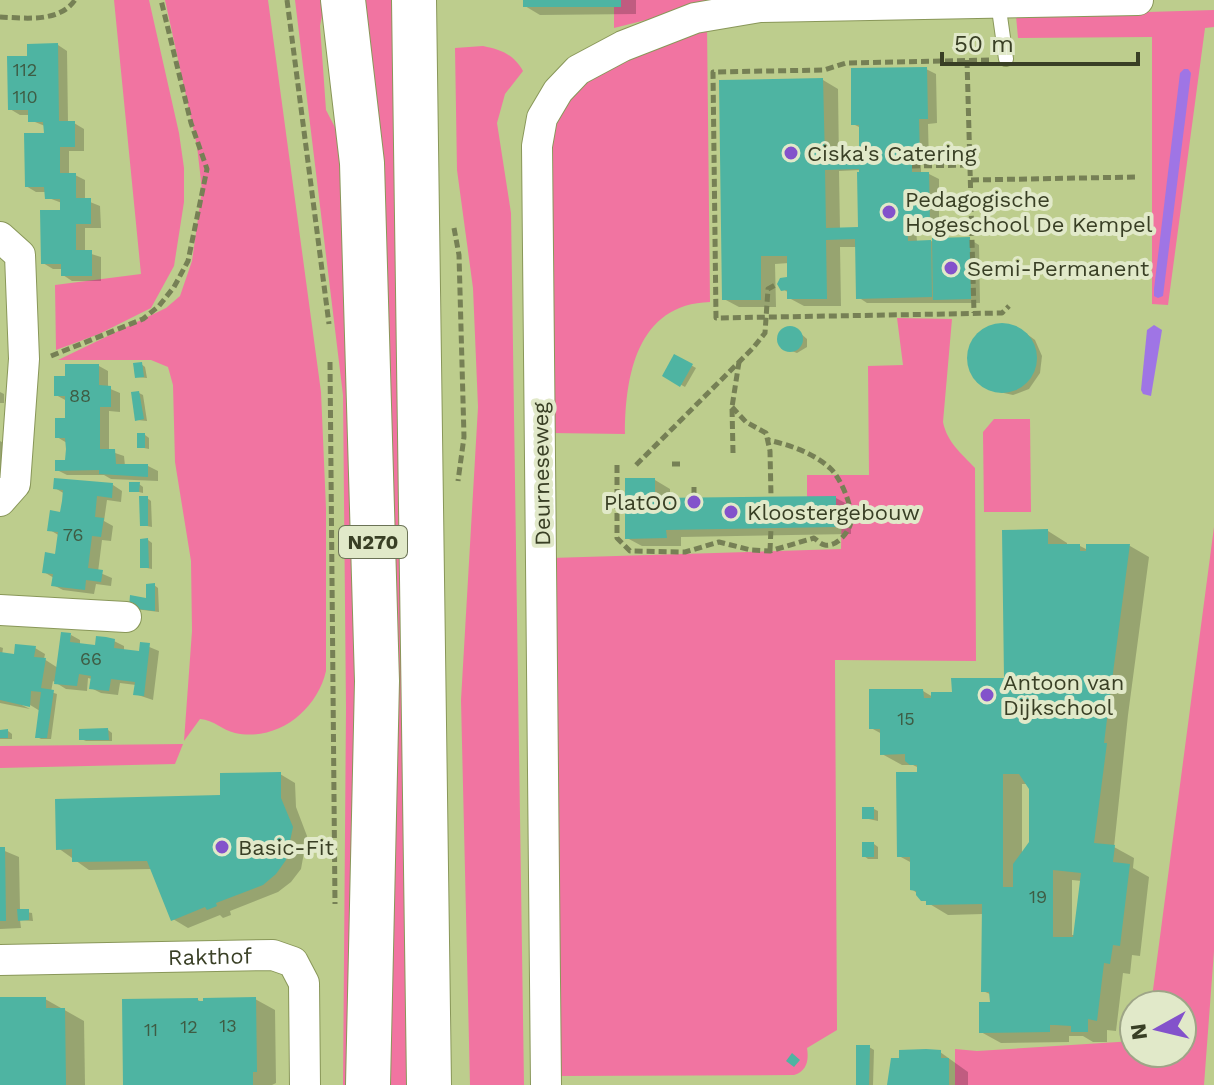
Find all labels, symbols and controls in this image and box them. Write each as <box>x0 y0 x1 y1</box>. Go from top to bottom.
scale bar <box>942 16 1138 66</box>
text: 50 m <box>954 30 1014 58</box>
house number: 112 <box>13 59 37 80</box>
house number: 110 <box>12 86 38 107</box>
place label: Ciska's Catering <box>807 141 977 166</box>
marker: Ciska's Catering <box>782 144 800 162</box>
place label: Pedagogische Hogeschool De Kempel <box>905 187 1153 237</box>
marker: Pedagogische Hogeschool De Kempel <box>880 203 898 221</box>
place label: Semi-Permanent <box>967 256 1149 281</box>
marker: Semi-Permanent <box>942 259 960 277</box>
house number: 88 <box>69 385 91 406</box>
street label: Deurneseweg <box>528 402 555 546</box>
place label: PlatOO <box>604 490 678 515</box>
marker: PlatOO <box>685 493 703 511</box>
place label: Kloostergebouw <box>747 500 920 525</box>
marker: Kloostergebouw <box>722 503 740 521</box>
house number: 76 <box>63 524 83 545</box>
road number: N270 <box>339 526 407 558</box>
house number: 66 <box>80 648 102 669</box>
place label: Antoon van Dijkschool <box>1003 670 1124 720</box>
marker: Antoon van Dijkschool <box>978 686 996 704</box>
house number: 15 <box>897 708 915 729</box>
place label: Basic-Fit <box>238 835 334 860</box>
marker: Basic-Fit <box>213 838 231 856</box>
house number: 19 <box>1029 886 1047 907</box>
street label: Rakthof <box>168 943 253 970</box>
north arrow <box>1118 989 1198 1069</box>
house number: 13 <box>219 1015 237 1036</box>
house number: 12 <box>180 1016 198 1037</box>
house number: 11 <box>144 1019 158 1040</box>
text: N <box>1125 1022 1152 1042</box>

